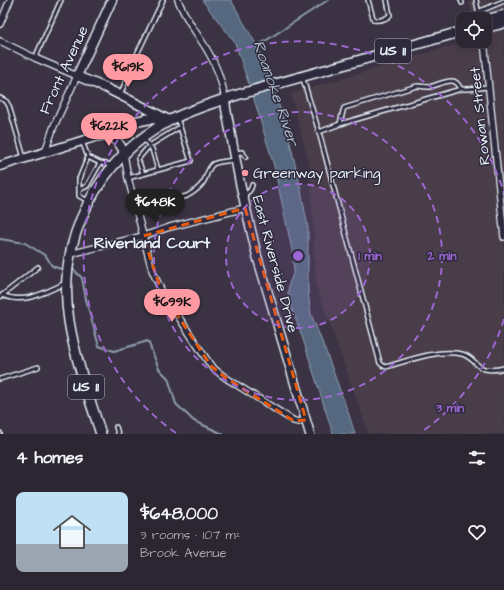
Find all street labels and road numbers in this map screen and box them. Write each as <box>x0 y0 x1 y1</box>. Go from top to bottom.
street label: Front Avenue <box>34 22 94 118</box>
road number: US 11 <box>375 39 411 63</box>
street label: Rowan Street <box>464 66 496 166</box>
street label: East Riverside Drive <box>247 193 303 335</box>
road number: US 11 <box>68 375 104 399</box>

